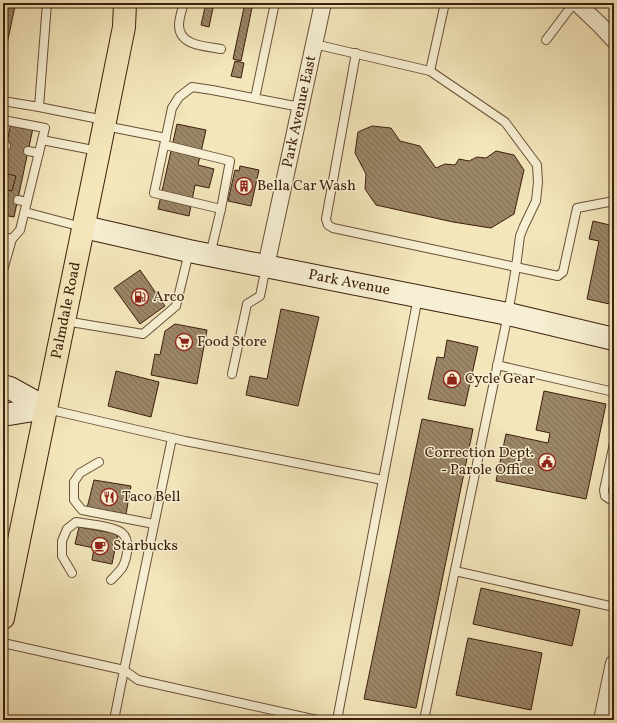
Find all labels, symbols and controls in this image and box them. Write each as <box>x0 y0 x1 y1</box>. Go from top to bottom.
street label: Park Avenue East <box>277 54 322 170</box>
building icon: Bella Car Wash <box>234 176 254 196</box>
place label: Bella Car Wash <box>257 176 356 197</box>
street label: Palmdale Road <box>46 260 86 361</box>
street label: Park Avenue <box>307 264 392 301</box>
fuel station icon: Arco <box>130 287 150 307</box>
place label: Arco <box>153 287 185 308</box>
supermarket icon: Food Store <box>174 332 194 352</box>
place label: Food Store <box>197 332 267 353</box>
shop icon: Cycle Gear <box>442 369 462 389</box>
place label: Cycle Gear <box>465 369 535 390</box>
place label: Correction Dept. - Parole Office <box>425 443 534 481</box>
public building icon: Correction Dept. - Parole Office <box>537 452 557 472</box>
restaurant icon: Taco Bell <box>99 487 119 507</box>
place label: Taco Bell <box>122 487 180 508</box>
cafe icon: Starbucks <box>90 536 110 556</box>
place label: Starbucks <box>113 536 178 557</box>

